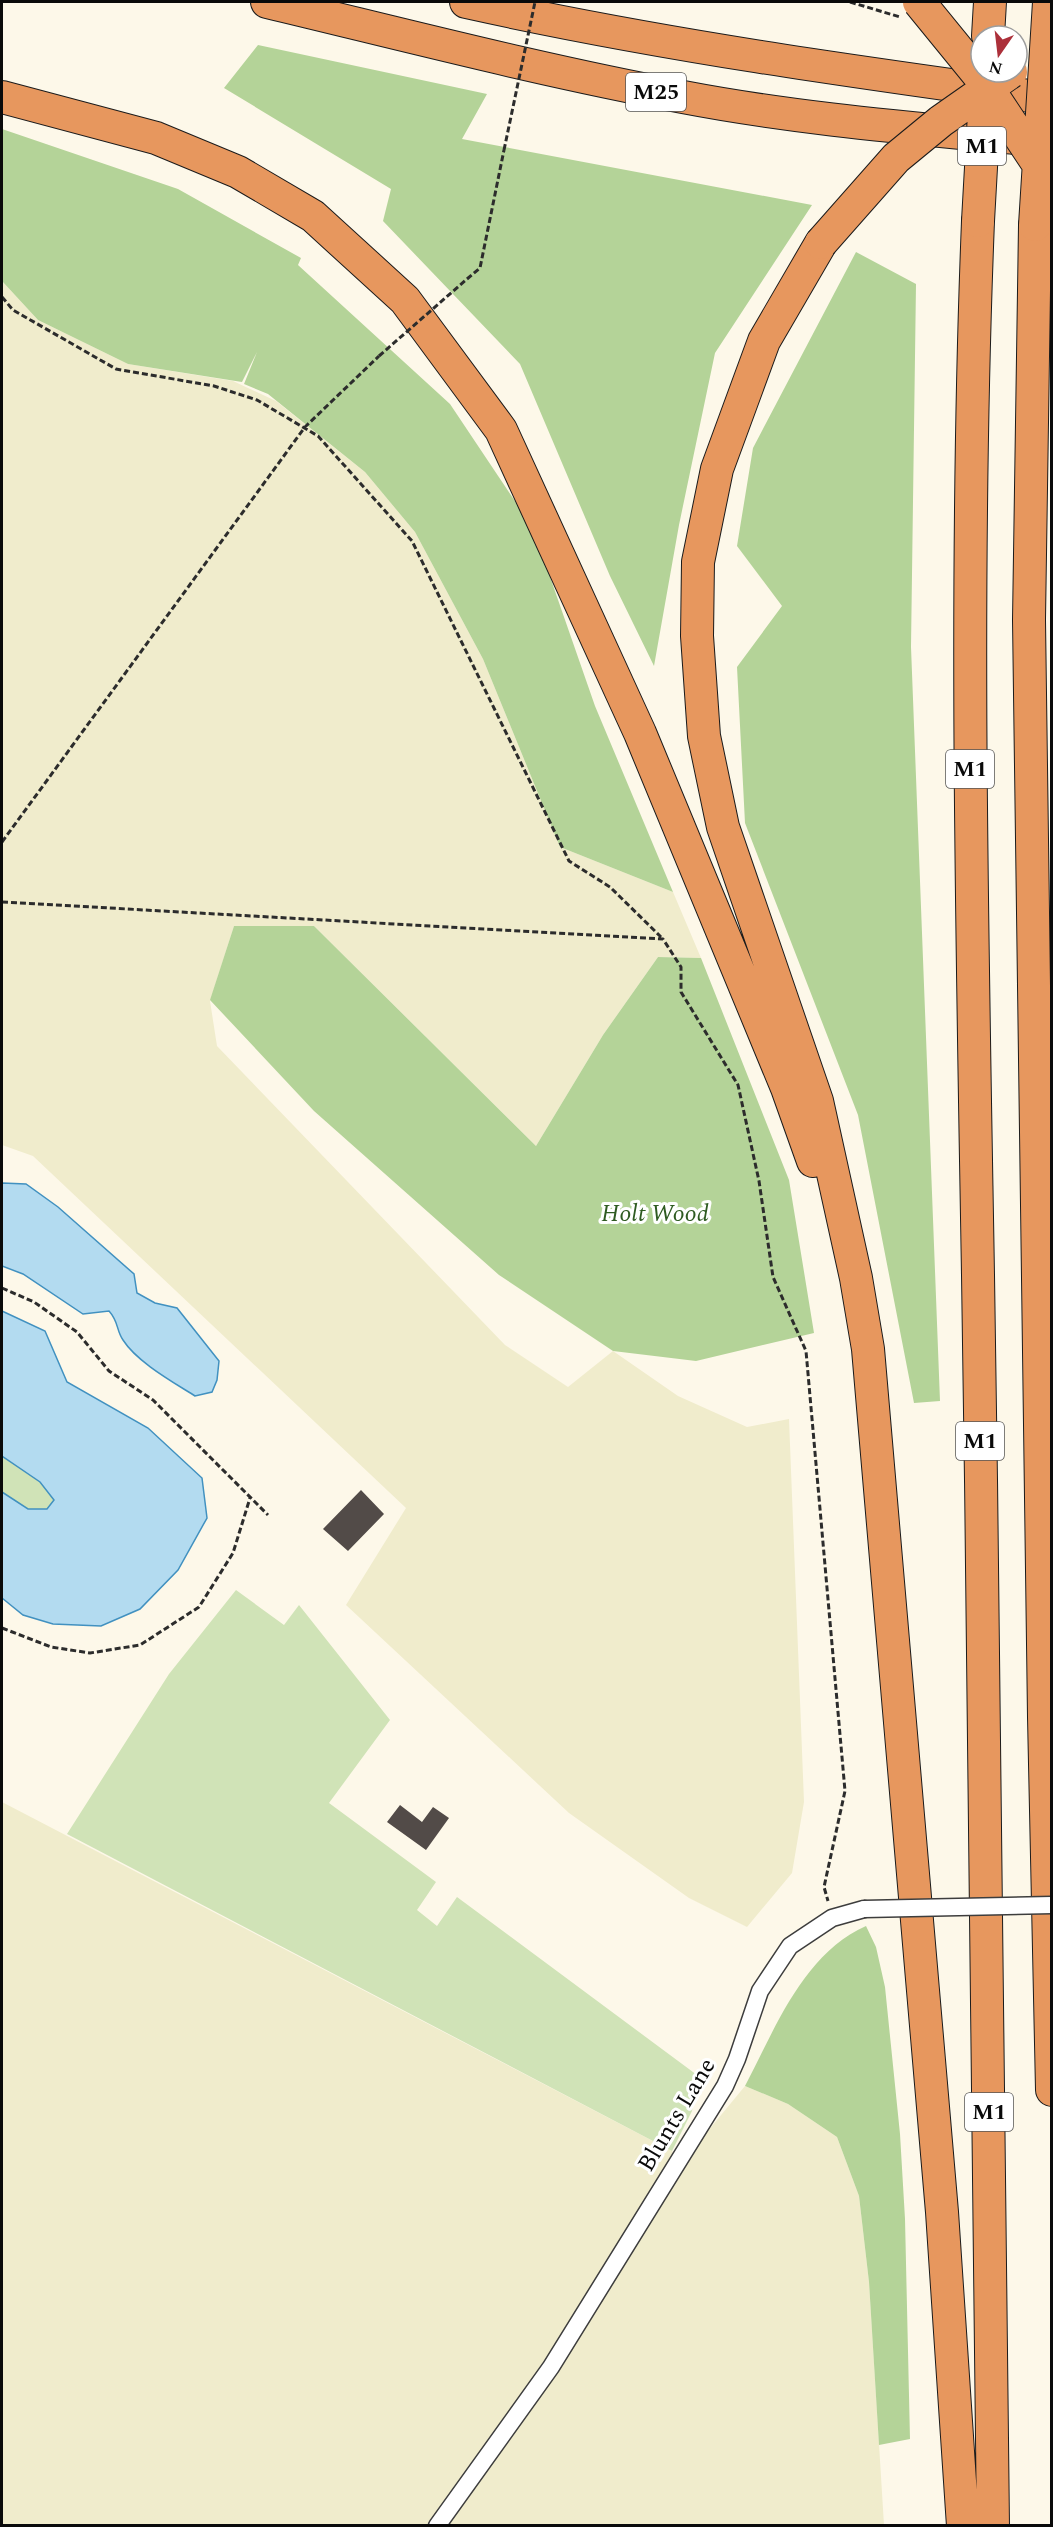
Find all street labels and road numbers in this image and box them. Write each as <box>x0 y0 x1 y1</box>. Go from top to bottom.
road number: M25 <box>626 73 686 111</box>
road number: M1 <box>958 127 1006 165</box>
road number: M1 <box>946 750 994 788</box>
road number: M1 <box>956 1422 1004 1460</box>
street label: Blunts Lane <box>629 2051 725 2179</box>
road number: M1 <box>965 2093 1013 2131</box>

